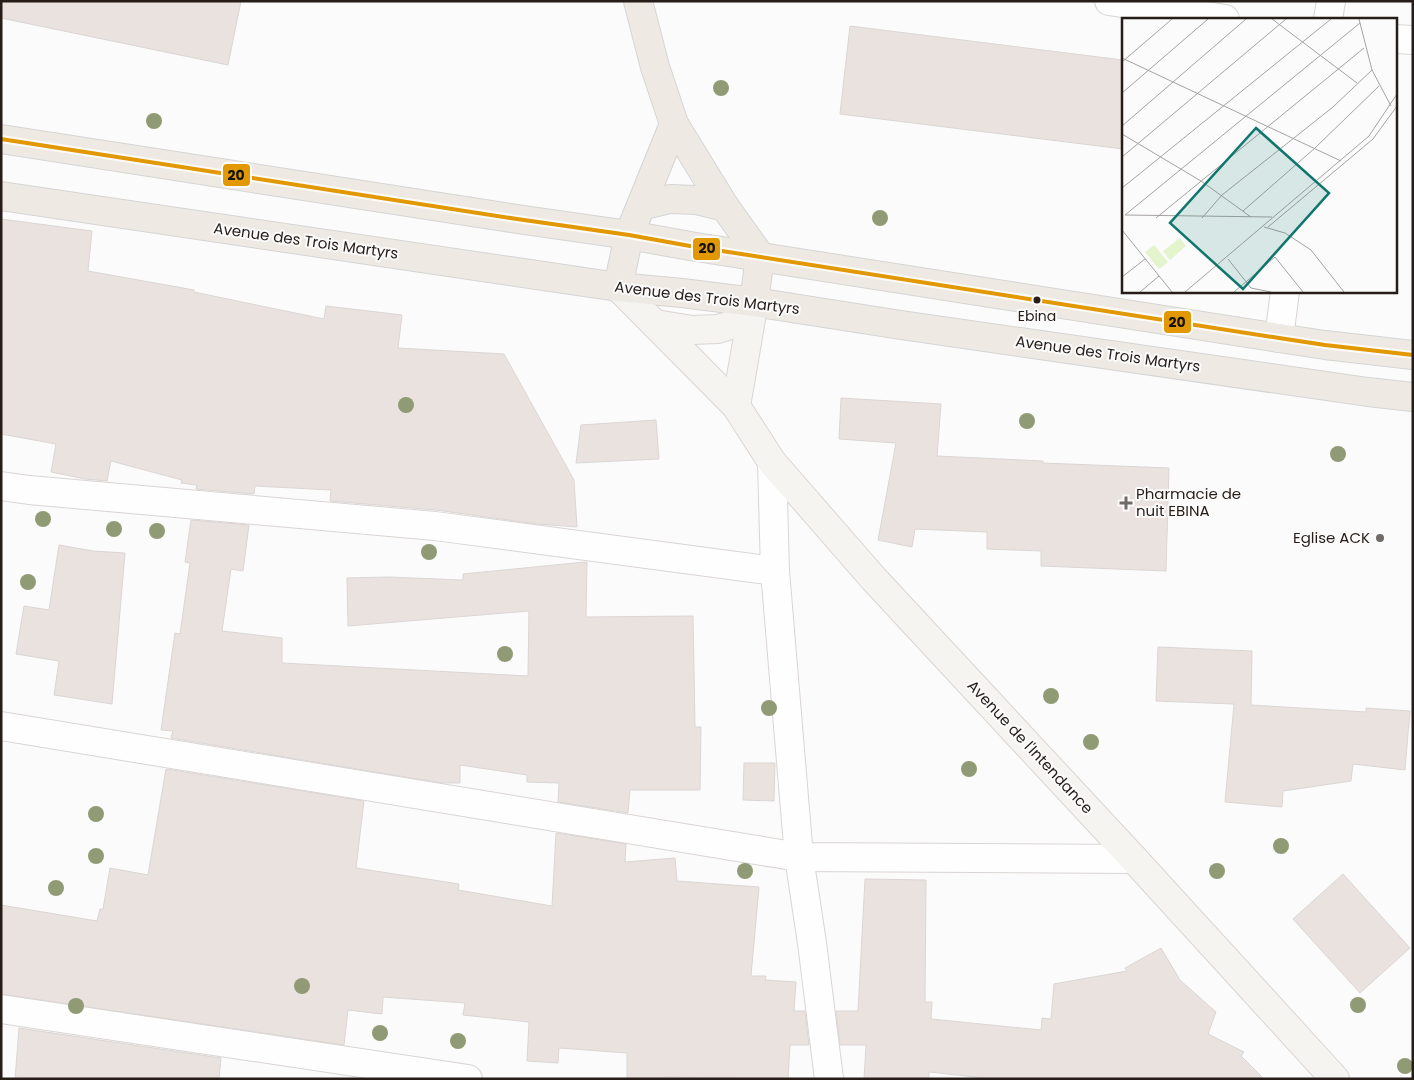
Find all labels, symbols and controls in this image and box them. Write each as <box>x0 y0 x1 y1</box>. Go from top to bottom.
inset map <box>1122 18 1396 292</box>
line badge: 20 <box>222 163 251 187</box>
text: 20 <box>227 165 245 185</box>
street label: Avenue des Trois Martyrs <box>212 217 400 264</box>
line badge: 20 <box>692 237 721 261</box>
text: 20 <box>698 238 716 258</box>
street label: Avenue des Trois Martyrs <box>613 276 801 319</box>
marker: Ebina <box>1032 295 1042 305</box>
place label: Ebina <box>1018 306 1056 326</box>
line badge: 20 <box>1163 310 1192 334</box>
text: 20 <box>1168 312 1186 332</box>
street label: Avenue des Trois Martyrs <box>1014 330 1202 377</box>
place label: Pharmacie de nuit EBINA <box>1136 483 1241 521</box>
marker: Pharmacie de nuit EBINA <box>1120 497 1132 509</box>
place label: Eglise ACK <box>1293 527 1370 548</box>
marker: Eglise ACK <box>1374 532 1386 544</box>
street label: Avenue de l'Intendance <box>963 675 1098 818</box>

